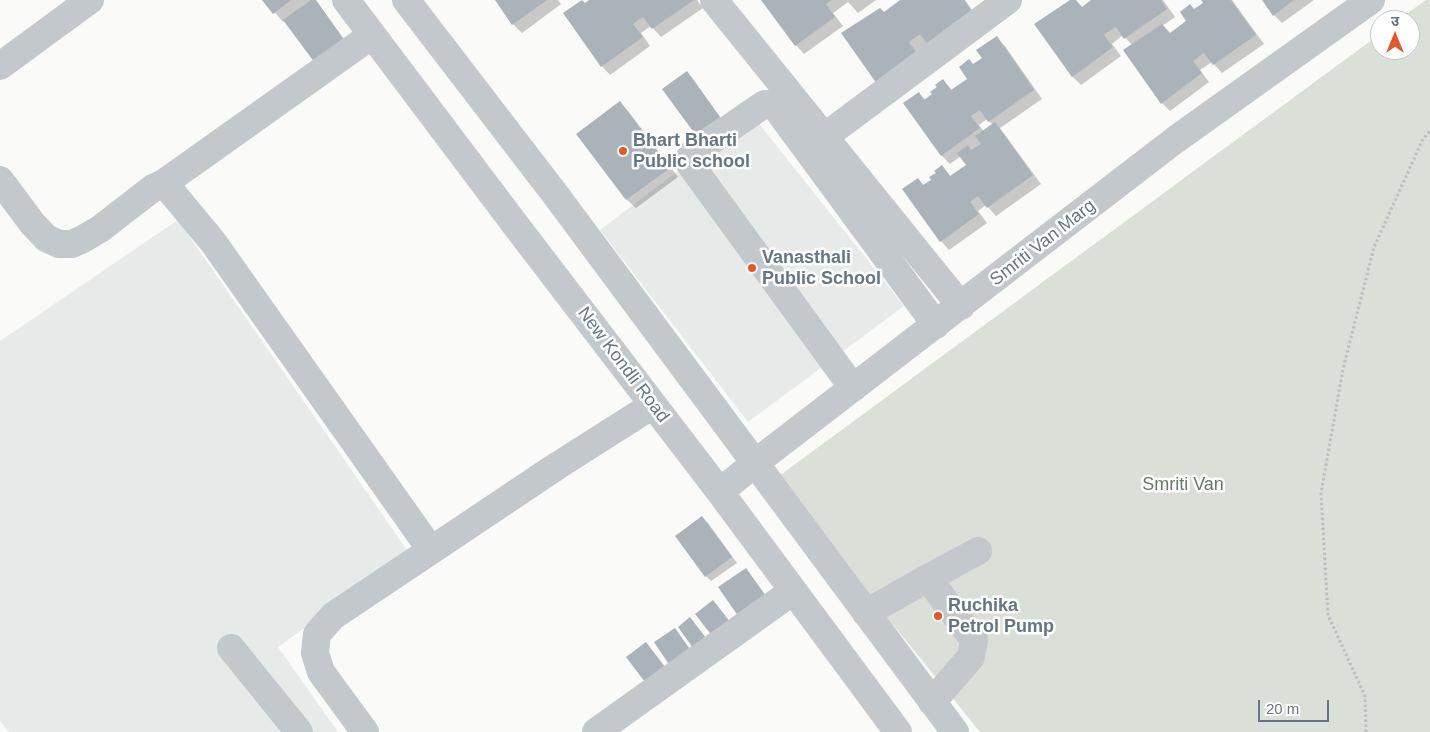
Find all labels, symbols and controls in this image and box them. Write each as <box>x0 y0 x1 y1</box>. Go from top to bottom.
north arrow <box>1370 10 1420 60</box>
text: उ <box>1391 13 1399 29</box>
place label: Bhart Bharti Public school <box>633 130 750 172</box>
marker: Bhart Bharti Public school <box>617 145 629 157</box>
street label: Smriti Van Marg <box>986 195 1100 291</box>
place label: Vanasthali Public School <box>762 247 881 290</box>
marker: Vanasthali Public School <box>746 262 758 274</box>
street label: New Kondli Road <box>573 303 673 427</box>
park label: Smriti Van <box>1142 474 1224 496</box>
place label: Ruchika Petrol Pump <box>948 595 1054 638</box>
marker: Ruchika Petrol Pump <box>932 610 944 622</box>
scale bar <box>1260 690 1331 722</box>
text: 20 m <box>1266 700 1299 717</box>

